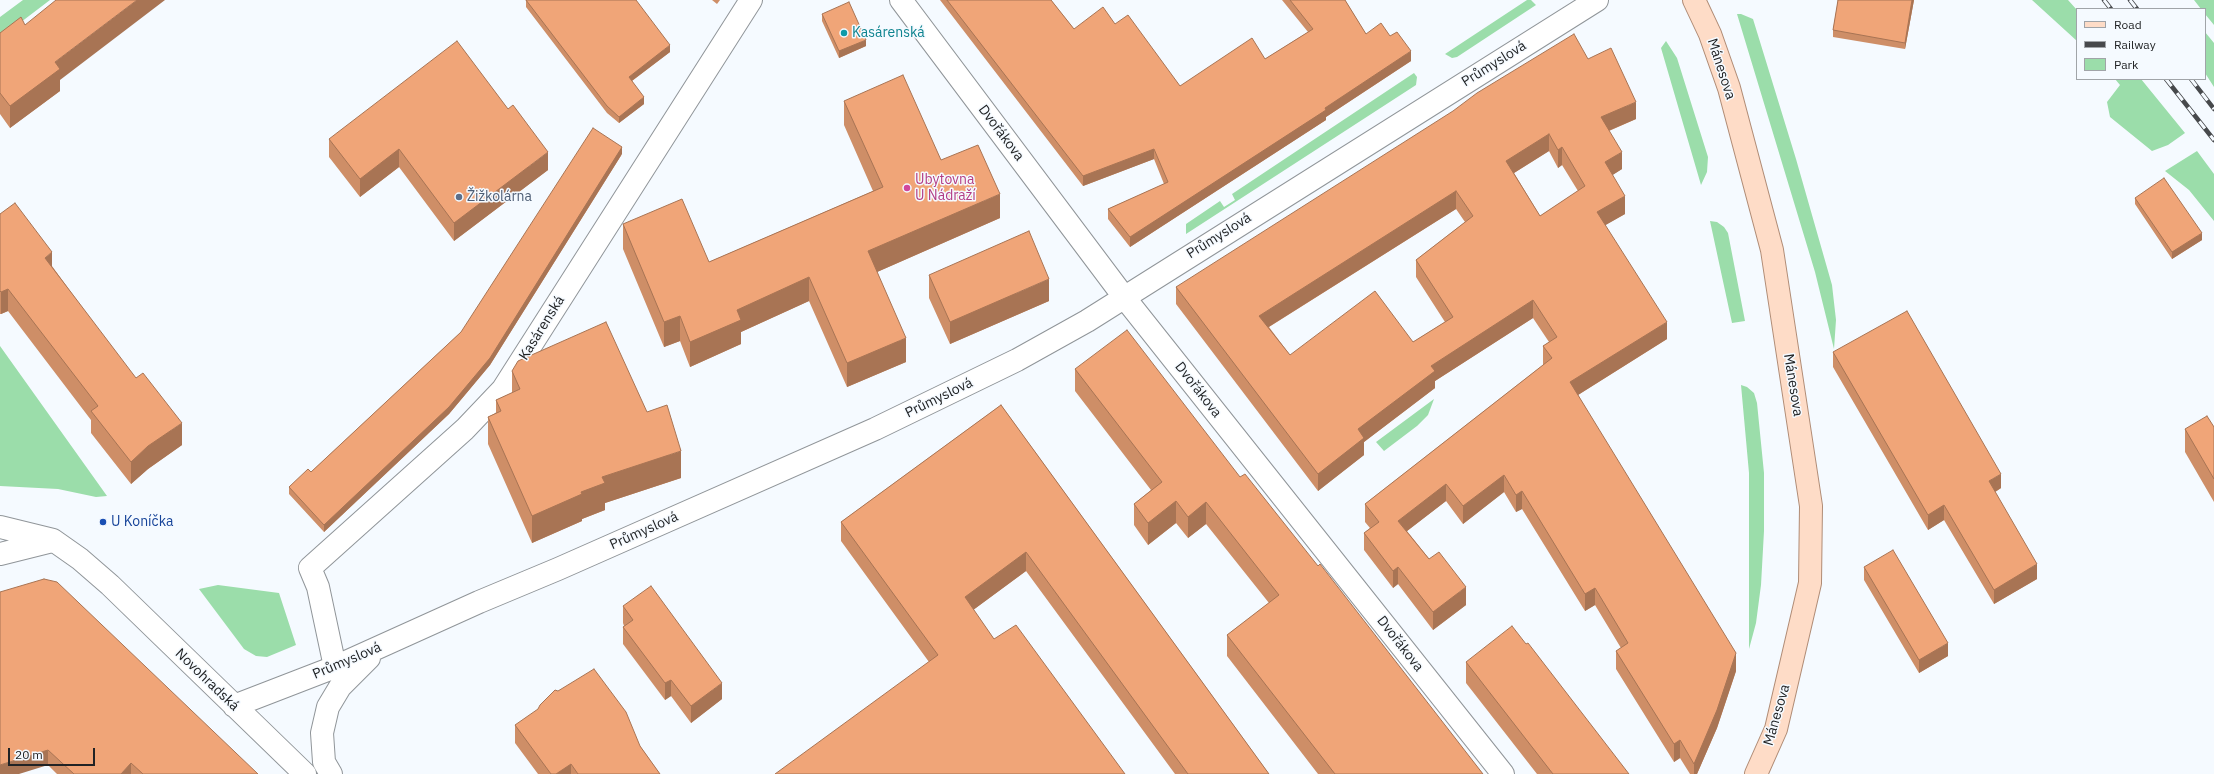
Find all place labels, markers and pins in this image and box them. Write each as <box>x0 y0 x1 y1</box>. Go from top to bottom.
place label: Kasárenská <box>852 25 925 41</box>
marker: Kasárenská <box>839 28 849 38</box>
place label: Ubytovna U Nádraží <box>915 172 976 204</box>
marker: Ubytovna U Nádraží <box>902 183 912 193</box>
place label: Žižkolárna <box>467 189 532 205</box>
marker: Žižkolárna <box>454 192 464 202</box>
place label: U Koníčka <box>111 514 173 530</box>
marker: U Koníčka <box>98 517 108 527</box>

